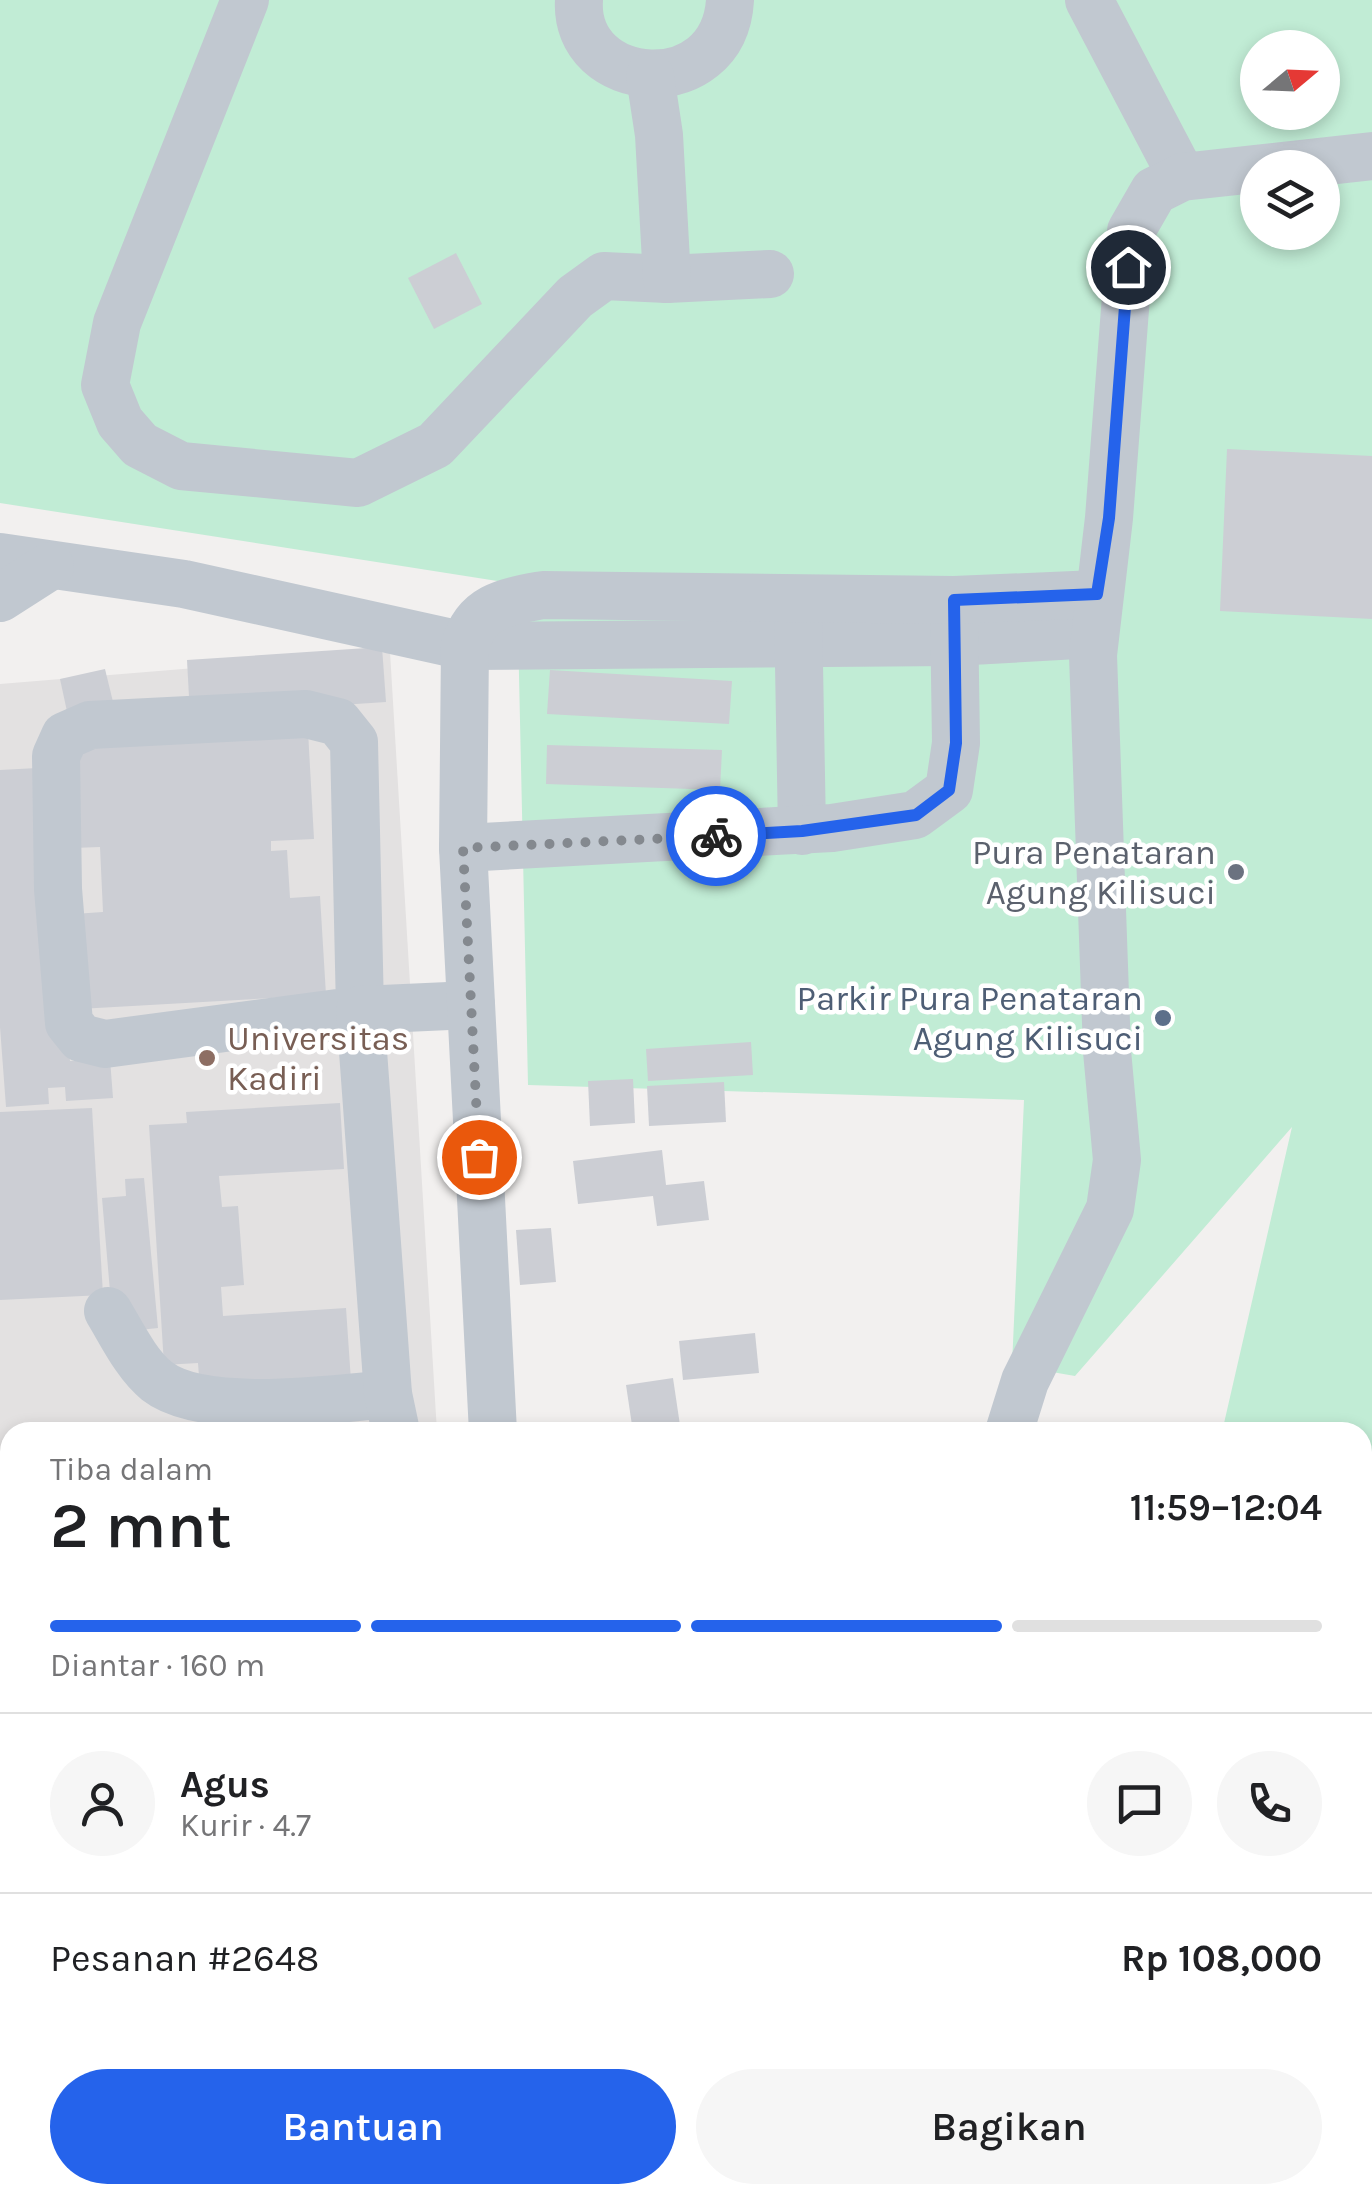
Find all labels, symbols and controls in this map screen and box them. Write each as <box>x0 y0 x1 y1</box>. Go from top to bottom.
north arrow <box>1240 30 1340 130</box>
map controls <box>1240 30 1340 250</box>
button: layers <box>1240 150 1340 250</box>
pin <box>1086 225 1171 310</box>
icon: home <box>1101 240 1156 295</box>
courier <box>666 786 766 886</box>
icon: bike <box>689 809 744 864</box>
place label: Pura Penataran Agung Kilisuci <box>972 832 1216 913</box>
marker: Pura Penataran Agung Kilisuci <box>1225 861 1247 883</box>
place label: Parkir Pura Penataran Agung Kilisuci <box>797 978 1143 1059</box>
marker: Parkir Pura Penataran Agung Kilisuci <box>1152 1007 1174 1029</box>
place label: Universitas Kadiri <box>227 1018 409 1099</box>
marker: Universitas Kadiri <box>196 1047 218 1069</box>
pin <box>437 1115 522 1200</box>
icon: bag <box>452 1130 507 1185</box>
text: Tiba dalam <box>50 1451 213 1488</box>
text: 11:59–12:04 <box>1130 1485 1322 1530</box>
text: 2 mnt <box>50 1487 232 1563</box>
text: Diantar · 160 m <box>50 1647 265 1684</box>
button: person <box>50 1751 155 1856</box>
button: chat <box>1087 1751 1192 1856</box>
button: phone <box>1217 1751 1322 1856</box>
text: Agus <box>180 1762 270 1807</box>
text: Kurir · 4.7 <box>180 1807 311 1844</box>
text: Pesanan #2648 <box>50 1936 319 1981</box>
text: Rp 108,000 <box>1121 1936 1322 1981</box>
button: Bantuan <box>50 2069 676 2184</box>
button: Bagikan <box>696 2069 1322 2184</box>

